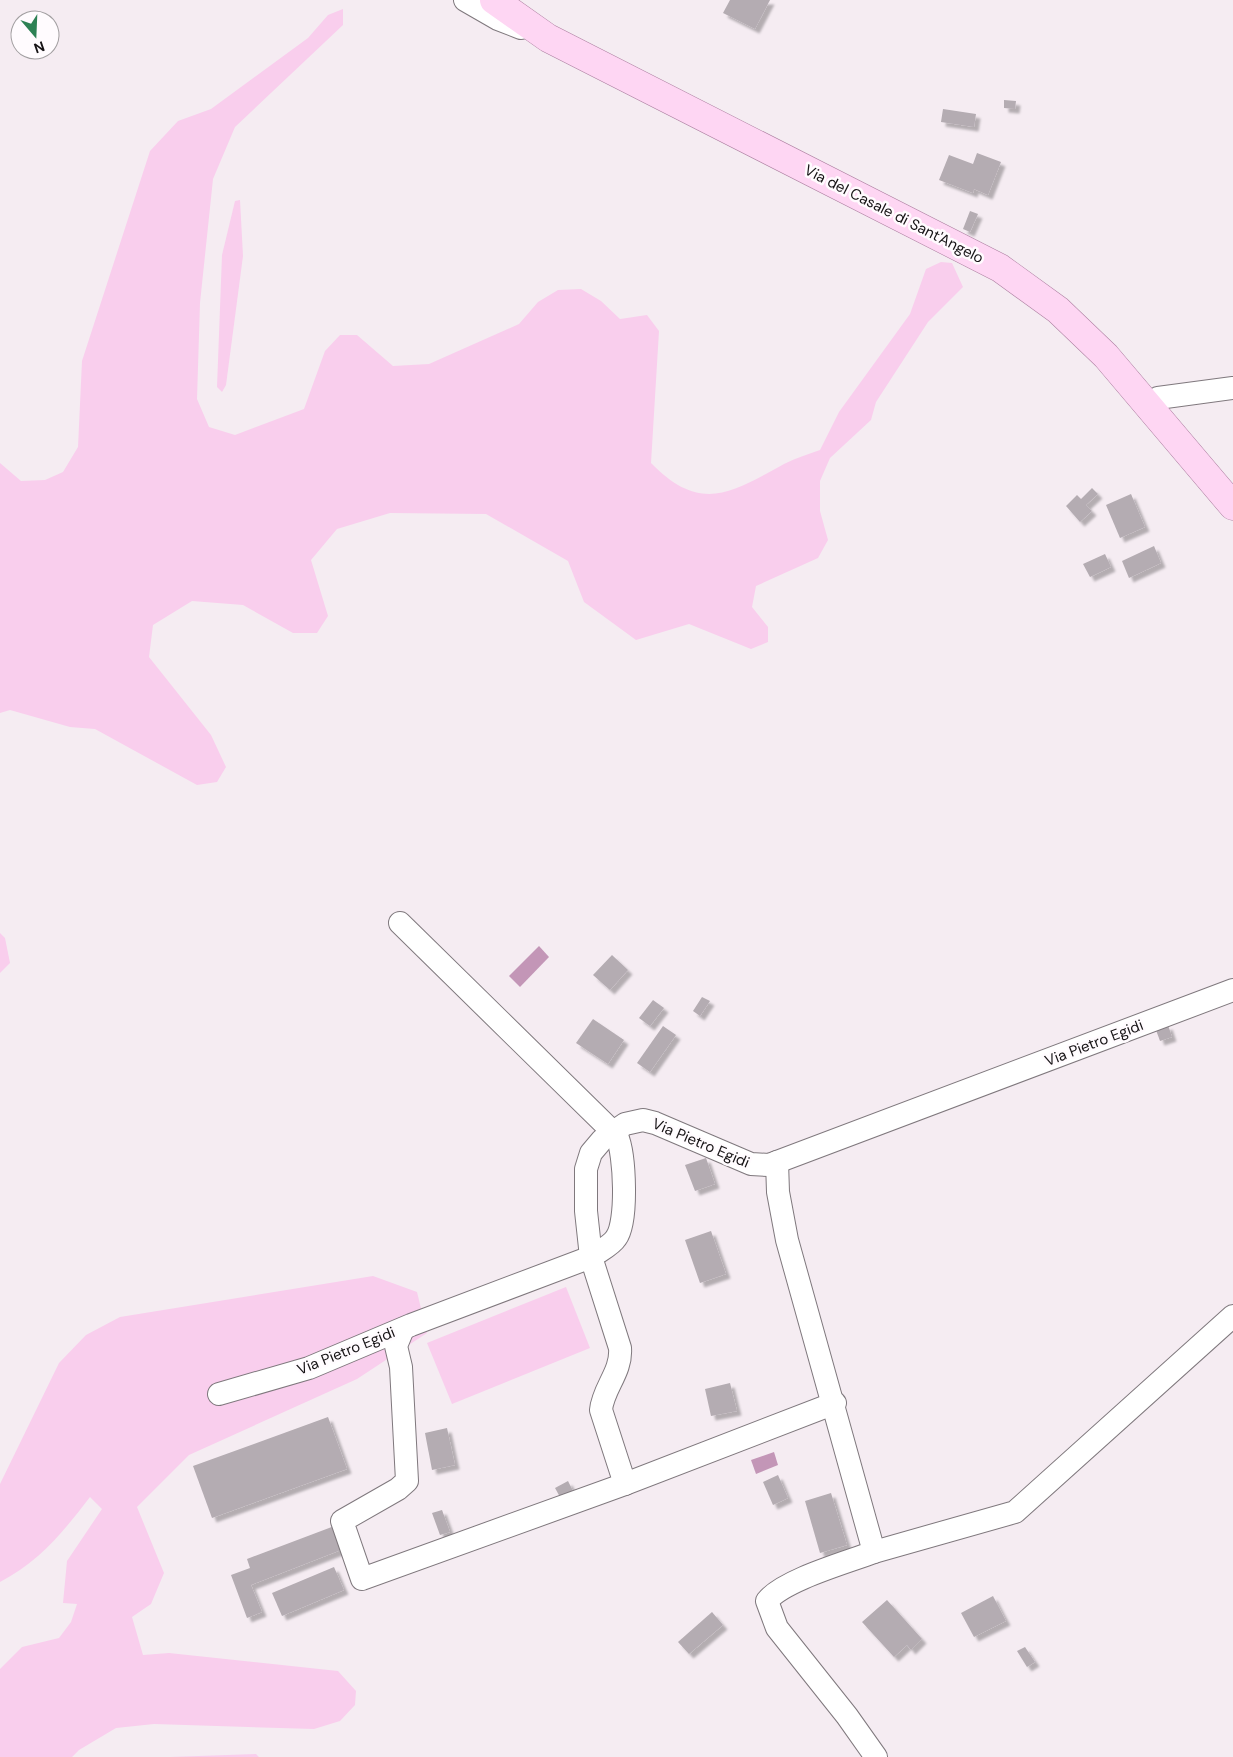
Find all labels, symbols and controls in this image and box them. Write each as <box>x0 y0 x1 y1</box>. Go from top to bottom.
north arrow <box>10 10 60 60</box>
text: N <box>31 37 47 57</box>
street label: Via del Casale di Sant'Angelo <box>801 160 987 268</box>
street label: Via Pietro Egidi <box>1042 1015 1146 1071</box>
street label: Via Pietro Egidi <box>649 1114 753 1172</box>
street label: Via Pietro Egidi <box>294 1322 398 1380</box>

